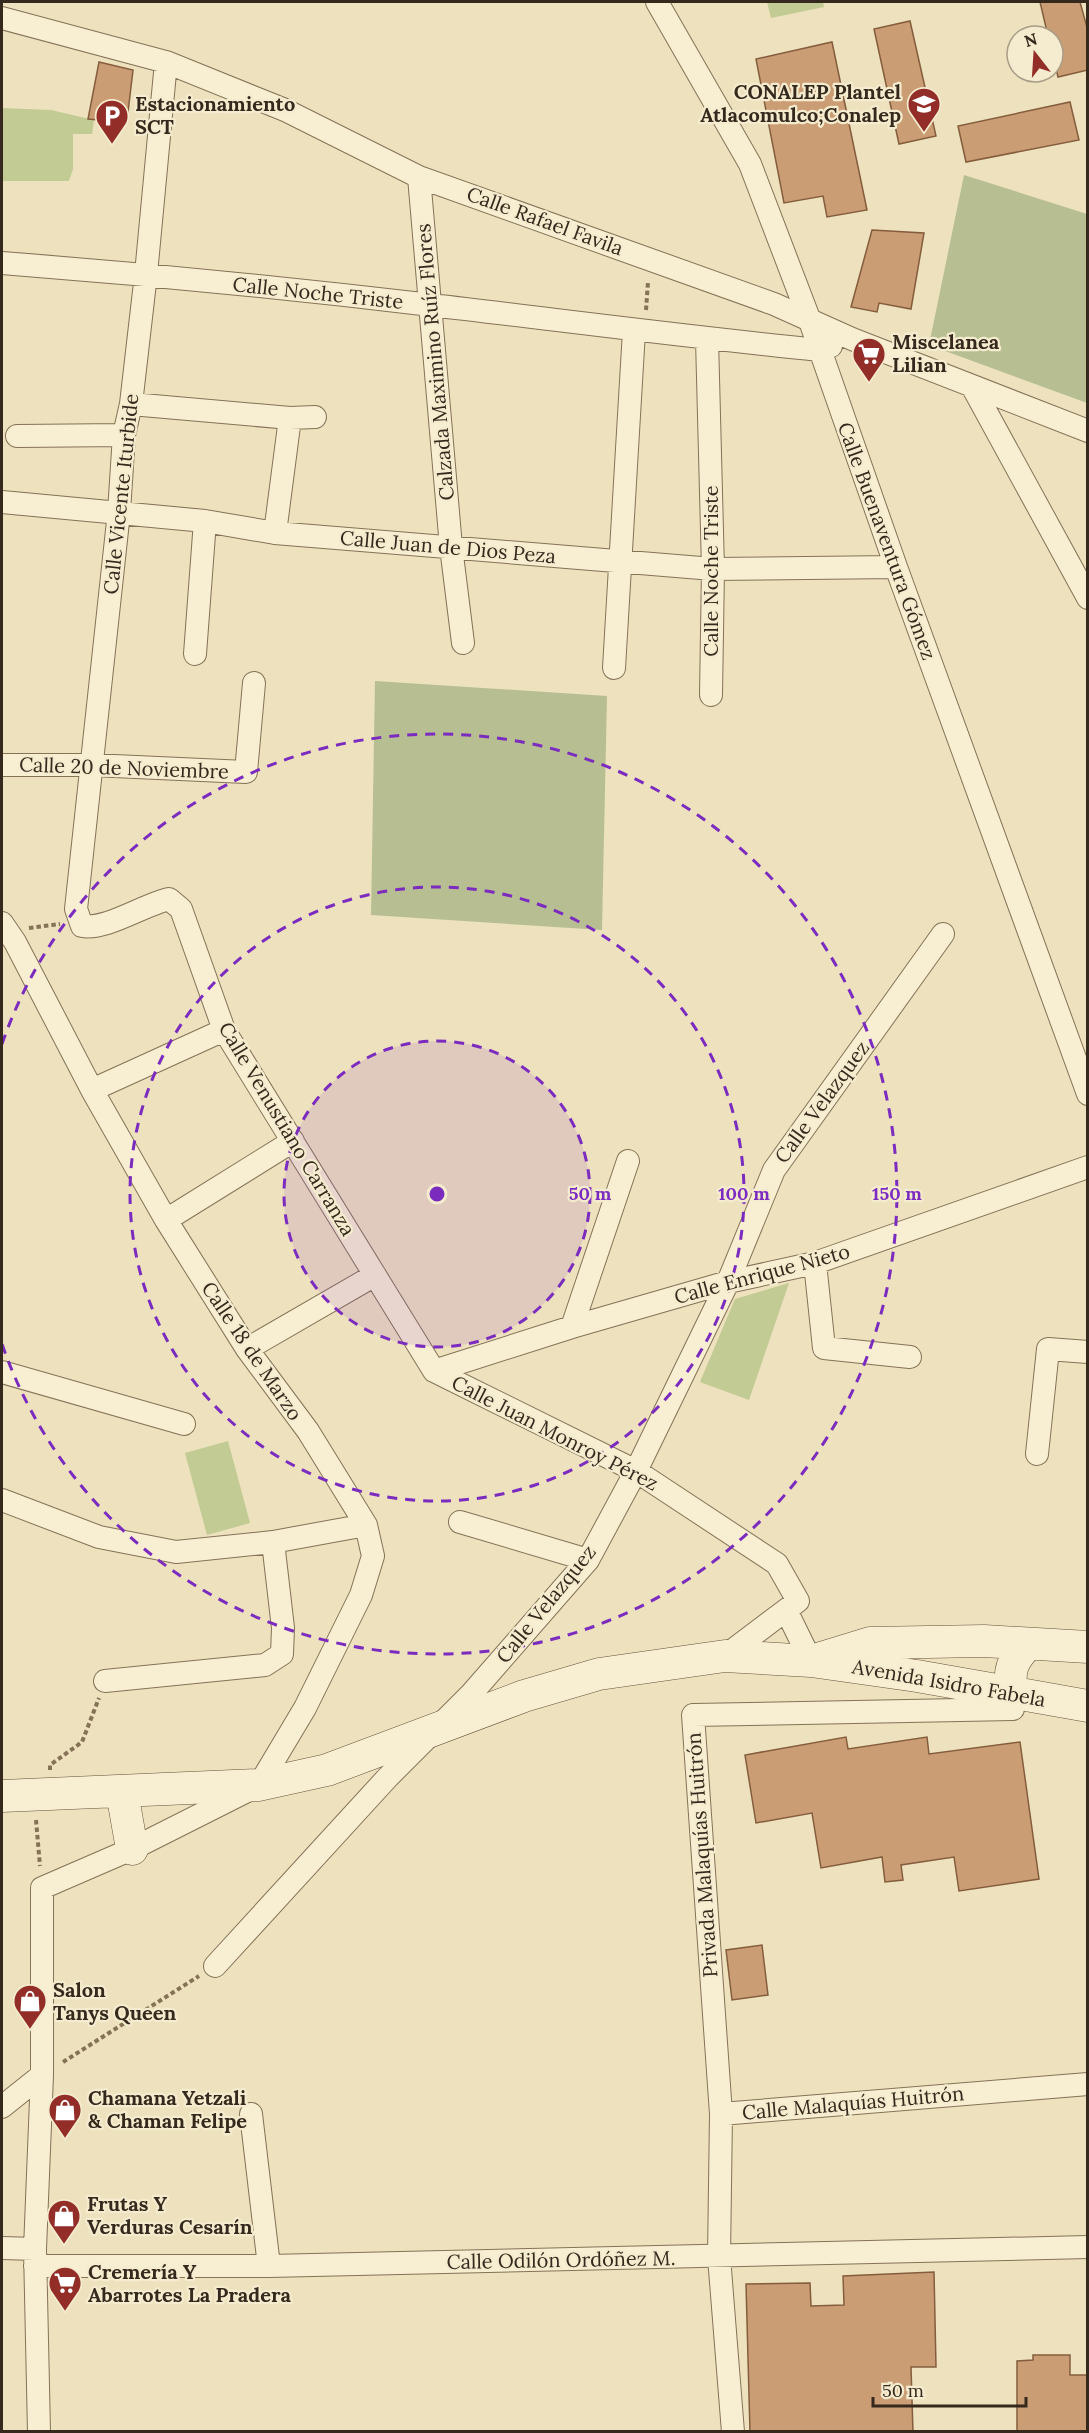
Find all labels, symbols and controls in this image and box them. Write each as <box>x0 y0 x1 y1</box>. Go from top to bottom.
north arrow <box>1005 24 1065 84</box>
text: N <box>1022 28 1039 51</box>
place label: CONALEP Plantel Atlacomulco;Conalep <box>700 79 901 127</box>
school or university icon: CONALEP Plantel Atlacomulco;Conalep <box>906 86 942 133</box>
place label: Estacionamiento SCT <box>135 91 295 139</box>
parking icon: Estacionamiento SCT <box>94 98 130 145</box>
street label: Calle Rafael Favila <box>464 181 627 260</box>
street label: Calzada Maximino Ruíz Flores <box>410 223 459 501</box>
street label: Calle Noche Triste <box>232 271 405 314</box>
place label: Miscelanea Lilian <box>892 329 1000 377</box>
supermarket icon: Miscelanea Lilian <box>851 336 887 383</box>
street label: Calle Vicente Iturbide <box>98 392 143 595</box>
street label: Calle Buenaventura Gómez <box>833 419 942 663</box>
street label: Calle Noche Triste <box>698 485 723 657</box>
street label: Calle Juan de Dios Peza <box>339 525 557 568</box>
street label: Calle 20 de Noviembre <box>19 751 229 784</box>
street label: Calle Venustiano Carranza <box>214 1017 361 1240</box>
street label: Calle Velazquez <box>769 1036 874 1168</box>
text: 50 m <box>569 1182 612 1205</box>
text: 100 m <box>718 1182 770 1205</box>
text: 150 m <box>872 1182 922 1205</box>
centre of rings <box>427 1184 447 1204</box>
street label: Calle Enrique Nieto <box>671 1238 852 1309</box>
street label: Calle 18 de Marzo <box>197 1276 308 1425</box>
street label: Calle Juan Monroy Pérez <box>448 1370 663 1496</box>
street label: Calle Velazquez <box>490 1540 601 1668</box>
street label: Avenida Isidro Fabela <box>850 1653 1048 1712</box>
street label: Privada Malaquías Huitrón <box>680 1732 723 1978</box>
place label: Salon Tanys Queen <box>53 1977 177 2025</box>
shop icon: Salon Tanys Queen <box>12 1983 48 2030</box>
street label: Calle Malaquías Huitrón <box>741 2080 965 2125</box>
place label: Chamana Yetzali & Chaman Felipe <box>88 2085 247 2133</box>
shop icon: Chamana Yetzali & Chaman Felipe <box>47 2092 83 2139</box>
place label: Frutas Y Verduras Cesarín <box>87 2191 253 2239</box>
shop icon: Frutas Y Verduras Cesarín <box>46 2198 82 2245</box>
street label: Calle Odilón Ordóñez M. <box>446 2245 676 2274</box>
place label: Cremería Y Abarrotes La Pradera <box>88 2259 291 2307</box>
supermarket icon: Cremería Y Abarrotes La Pradera <box>47 2265 83 2312</box>
scale bar <box>873 2370 1026 2408</box>
text: 50 m <box>882 2379 924 2402</box>

